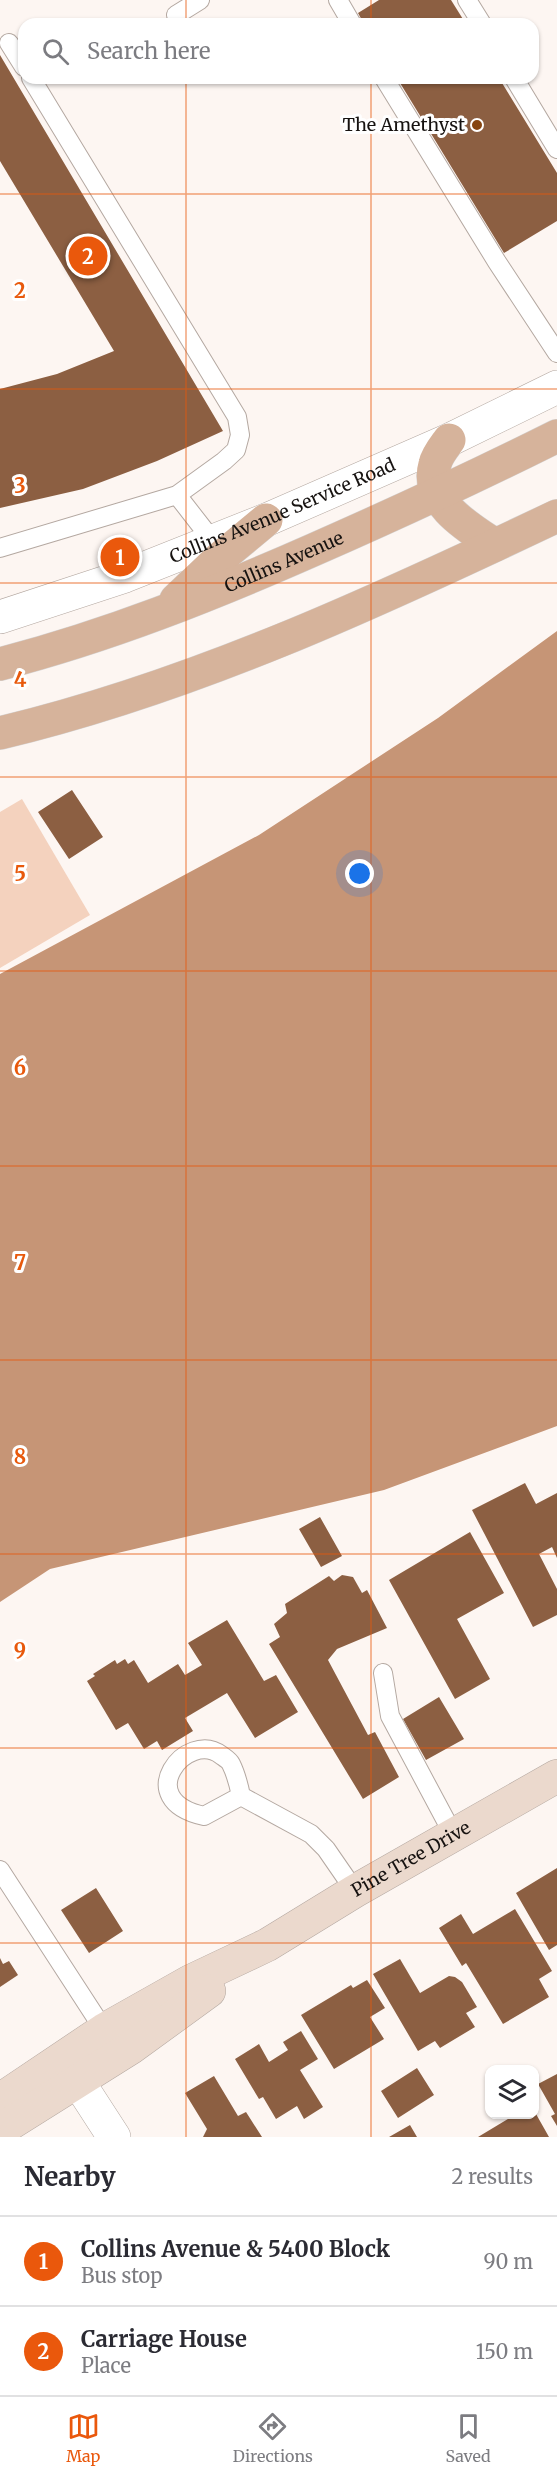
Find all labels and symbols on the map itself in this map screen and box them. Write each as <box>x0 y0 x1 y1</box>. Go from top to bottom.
place label: The Amethyst <box>342 113 465 136</box>
marker: The Amethyst <box>470 118 484 132</box>
pin: 2 <box>68 234 107 278</box>
text: 2 <box>14 278 26 303</box>
street label: Collins Avenue Service Road <box>166 453 398 567</box>
text: 3 <box>14 473 26 498</box>
street label: Collins Avenue <box>220 527 346 597</box>
pin: 1 <box>100 534 140 580</box>
text: 4 <box>14 667 27 692</box>
your location <box>345 859 374 888</box>
text: 5 <box>14 861 26 886</box>
text: 6 <box>14 1055 26 1080</box>
text: 7 <box>14 1250 26 1275</box>
text: 8 <box>14 1444 26 1469</box>
text: 9 <box>14 1638 26 1663</box>
street label: Pine Tree Drive <box>347 1816 474 1902</box>

